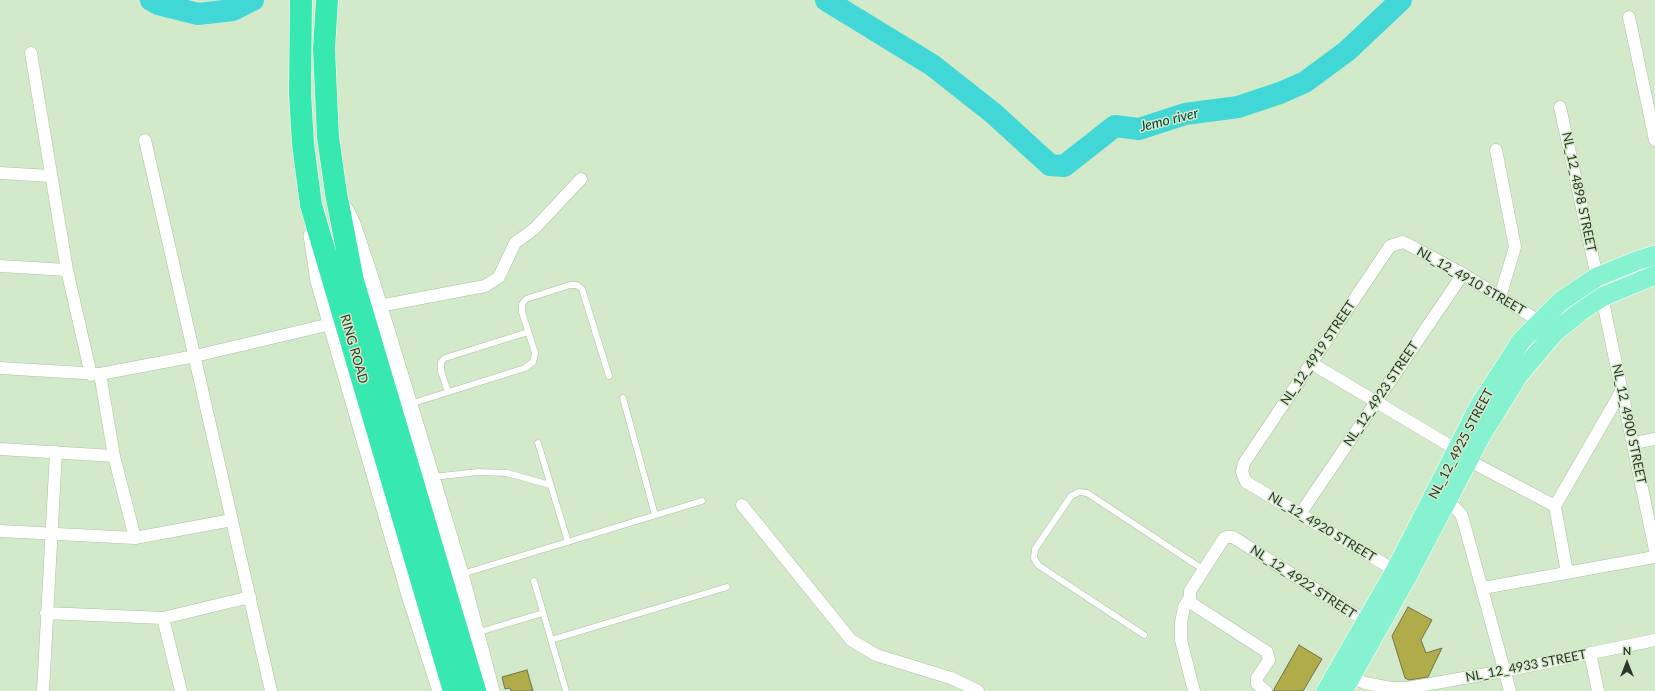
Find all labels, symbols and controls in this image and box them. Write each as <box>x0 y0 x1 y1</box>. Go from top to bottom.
water label: Jemo river <box>1138 105 1200 135</box>
street label: NL_12_4898 STREET <box>1559 130 1599 254</box>
street label: NL_12_4910 STREET <box>1414 244 1528 318</box>
street label: NL_12_4919 STREET <box>1277 298 1359 408</box>
street label: RING ROAD <box>337 313 371 385</box>
street label: NL_12_4923 STREET <box>1340 339 1422 449</box>
street label: NL_12_4900 STREET <box>1609 362 1649 486</box>
street label: NL_12_4925 STREET <box>1425 386 1497 502</box>
street label: NL_12_4920 STREET <box>1265 489 1379 565</box>
street label: NL_12_4922 STREET <box>1247 542 1359 622</box>
north arrow <box>1607 643 1647 683</box>
text: N <box>1623 644 1631 657</box>
street label: NL_12_4933 STREET <box>1464 647 1588 685</box>

